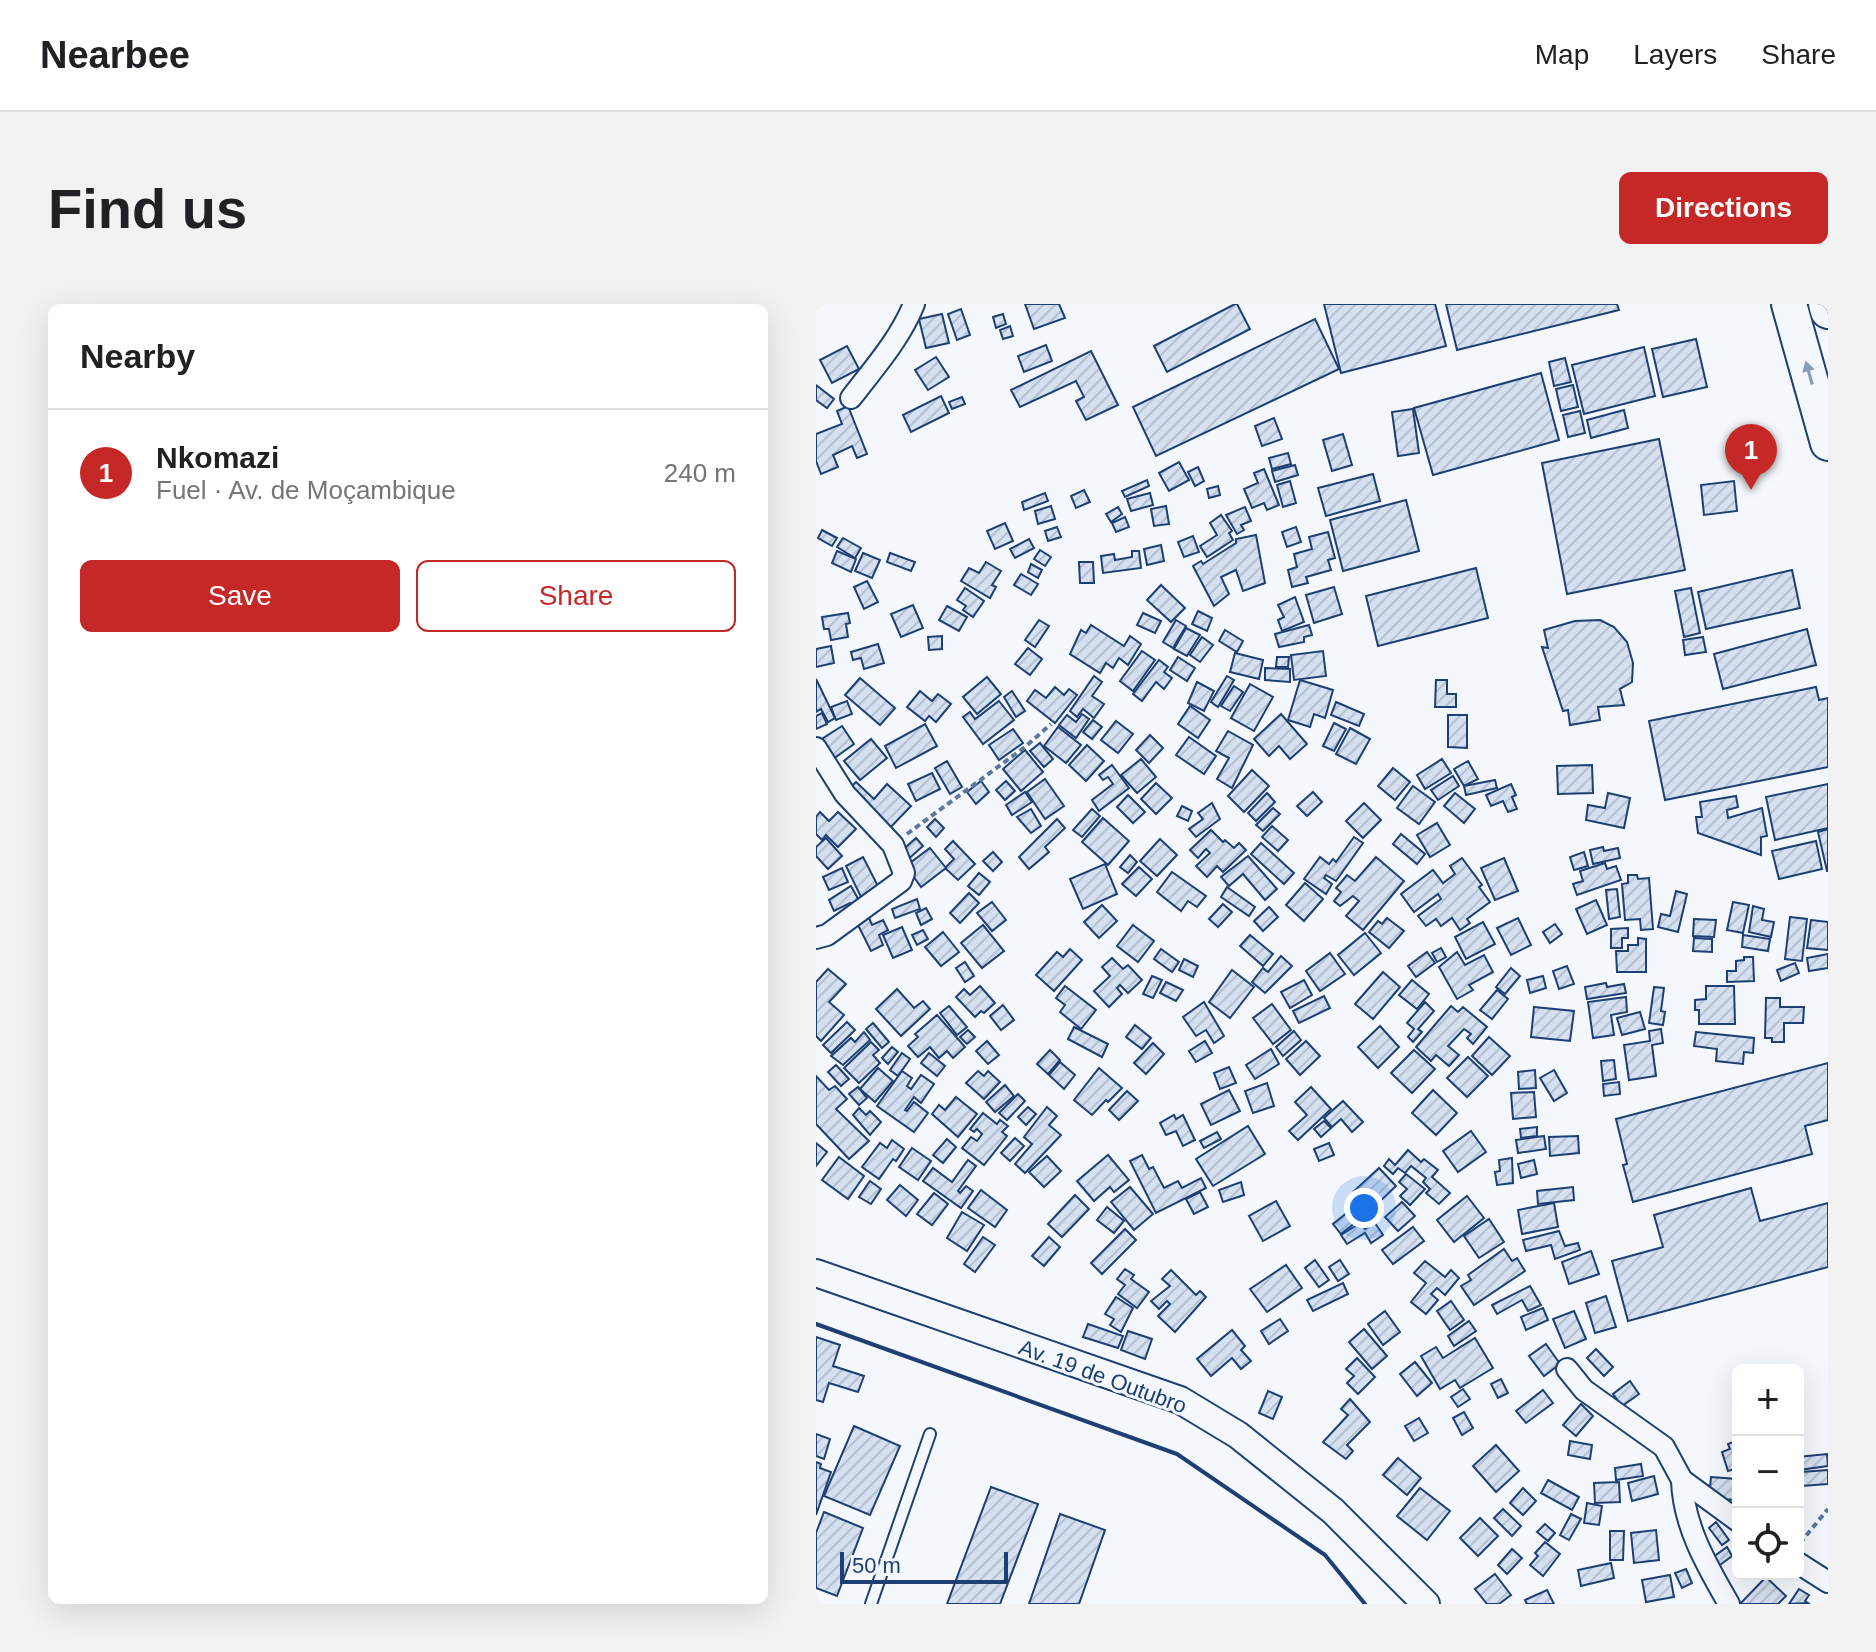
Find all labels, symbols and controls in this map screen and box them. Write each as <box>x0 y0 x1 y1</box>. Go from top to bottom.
text: Nearbee <box>40 34 190 76</box>
text: Map <box>1535 39 1589 70</box>
text: Layers <box>1633 39 1717 70</box>
text: Share <box>1761 39 1836 70</box>
button: Directions <box>1619 172 1828 244</box>
text: Find us <box>48 177 247 240</box>
text: Nearby <box>80 337 195 375</box>
one-way arrow <box>1802 361 1814 386</box>
pin: 1 <box>1725 424 1777 490</box>
text: Nkomazi <box>156 441 279 474</box>
text: 1 <box>99 458 113 488</box>
text: 240 m <box>664 458 736 488</box>
text: Fuel · Av. de Moçambique <box>156 475 456 505</box>
button: Save <box>80 560 400 632</box>
button: Share <box>416 560 736 632</box>
your location <box>1344 1188 1384 1228</box>
street label: Av. 19 de Outubro <box>1016 1335 1190 1418</box>
map controls <box>1732 1364 1804 1580</box>
button: + <box>1732 1364 1804 1436</box>
button: − <box>1732 1436 1804 1508</box>
button: locate <box>1732 1508 1804 1580</box>
scale bar <box>840 1548 1008 1584</box>
text: 50 m <box>852 1553 901 1578</box>

